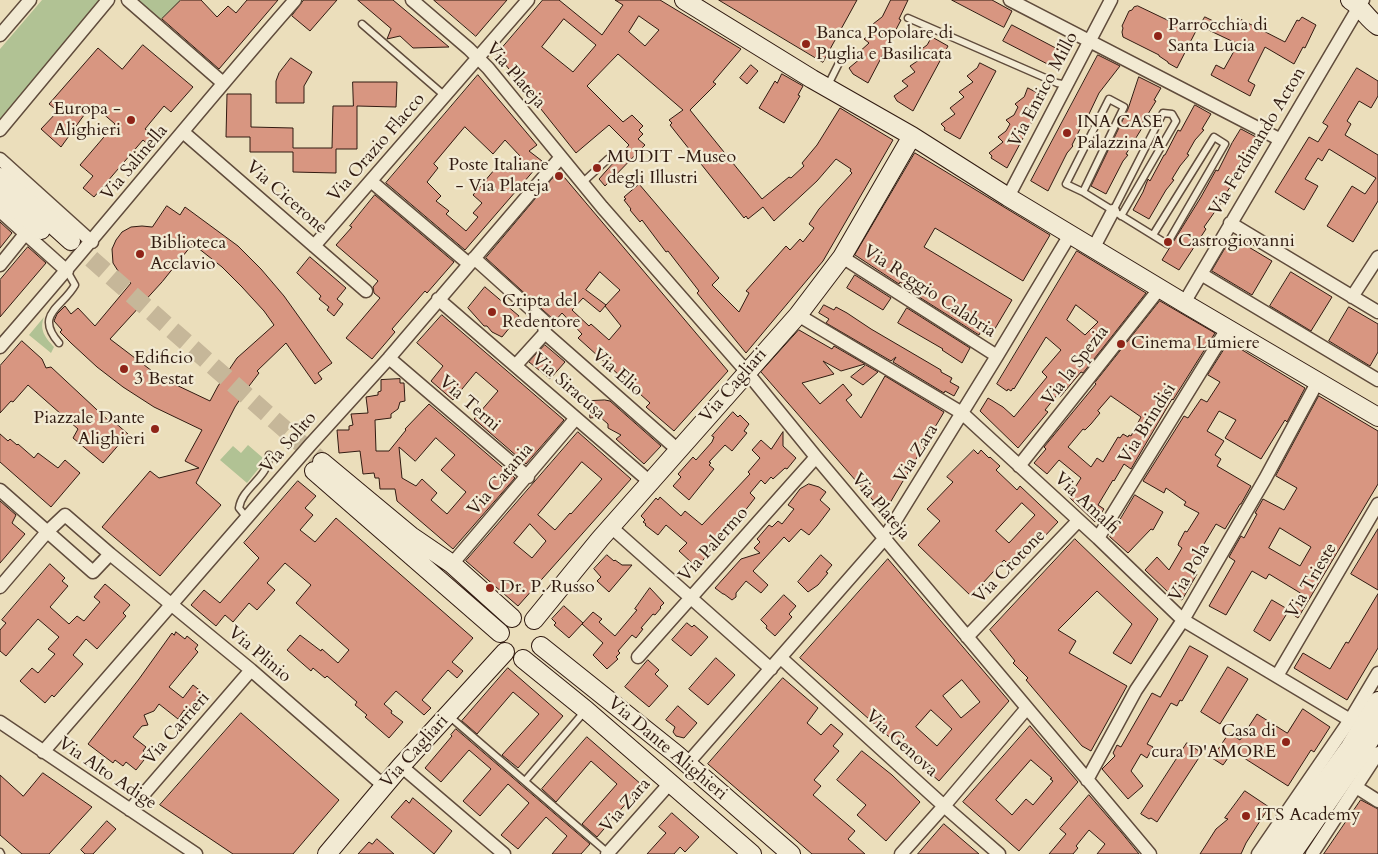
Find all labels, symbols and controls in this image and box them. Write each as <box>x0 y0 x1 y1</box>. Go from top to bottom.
place label: Parrocchia di Santa Lucia <box>1168 15 1268 58</box>
place label: Banca Popolare di Puglia e Basilicata <box>816 23 953 66</box>
street label: Via Enrico Millo <box>1005 29 1083 151</box>
marker: Parrocchia di Santa Lucia <box>1152 30 1164 42</box>
street label: Via Plateja <box>480 38 550 114</box>
marker: Banca Popolare di Puglia e Basilicata <box>800 38 812 50</box>
street label: Via Ferdinando Acton <box>1205 64 1311 220</box>
street label: Via Orazio Flacco <box>324 89 430 207</box>
place label: Europa - Alighieri <box>54 99 121 142</box>
place label: INA CASE Palazzina A <box>1077 112 1165 154</box>
marker: Europa - Alighieri <box>125 114 137 126</box>
street label: Via Salinella <box>97 121 173 205</box>
marker: INA CASE Palazzina A <box>1061 127 1073 139</box>
place label: MUDIT -Museo degli Illustri <box>607 147 736 190</box>
place label: Poste Italiane - Via Plateja <box>448 155 549 198</box>
street label: Via Cicerone <box>241 157 331 239</box>
marker: MUDIT -Museo degli Illustri <box>591 162 603 174</box>
marker: Poste Italiane - Via Plateja <box>553 170 565 182</box>
place label: Castrogiovanni <box>1178 231 1295 253</box>
place label: Biblioteca Acclavio <box>150 233 226 276</box>
marker: Castrogiovanni <box>1162 236 1174 248</box>
street label: Via Reggio Calabria <box>858 241 1000 343</box>
marker: Biblioteca Acclavio <box>134 248 146 260</box>
place label: Cripta del Redentore <box>502 291 581 334</box>
marker: Cripta del Redentore <box>486 306 498 318</box>
street label: Via la Spezia <box>1038 322 1114 410</box>
place label: Cinema Lumiere <box>1131 333 1260 355</box>
marker: Cinema Lumiere <box>1115 338 1127 350</box>
street label: Via Cagliari <box>696 344 772 428</box>
street label: Via Elio <box>587 345 647 401</box>
place label: Edificio 3 Bestat <box>134 348 194 390</box>
street label: Via Siracusa <box>526 349 610 425</box>
marker: Edificio 3 Bestat <box>118 363 130 375</box>
street label: Via Terni <box>434 372 504 436</box>
street label: Via Brindisi <box>1115 380 1181 468</box>
place label: Piazzale Dante Alighieri <box>34 408 145 450</box>
street label: Via Solìto <box>256 408 322 478</box>
street label: Via Zara <box>890 420 944 488</box>
marker: Piazzale Dante Alighieri <box>149 423 161 435</box>
street label: Via Catania <box>464 439 538 521</box>
street label: Via Amalfi <box>1049 468 1123 540</box>
street label: Via Plateja <box>846 469 914 545</box>
street label: Via Palermo <box>675 503 753 587</box>
street label: Via Crotone <box>969 525 1051 609</box>
street label: Via Trieste <box>1282 539 1342 623</box>
street label: Via Pola <box>1165 540 1215 606</box>
place label: Dr. P. Russo <box>500 577 595 599</box>
marker: Dr. P. Russo <box>484 582 496 594</box>
street label: Via Plinio <box>223 622 295 688</box>
street label: Via Carrieri <box>139 688 215 770</box>
street label: Via Dante Alighieri <box>603 693 731 805</box>
street label: Via Genova <box>860 706 942 782</box>
street label: Via Cagliari <box>376 711 454 793</box>
place label: Casa di cura D'AMORE <box>1151 721 1276 764</box>
street label: Via Alto Adige <box>54 733 160 815</box>
marker: Casa di cura D'AMORE <box>1280 736 1292 748</box>
street label: Via Zara <box>596 774 656 838</box>
place label: ITS Academy <box>1256 805 1360 827</box>
marker: ITS Academy <box>1240 810 1252 822</box>

